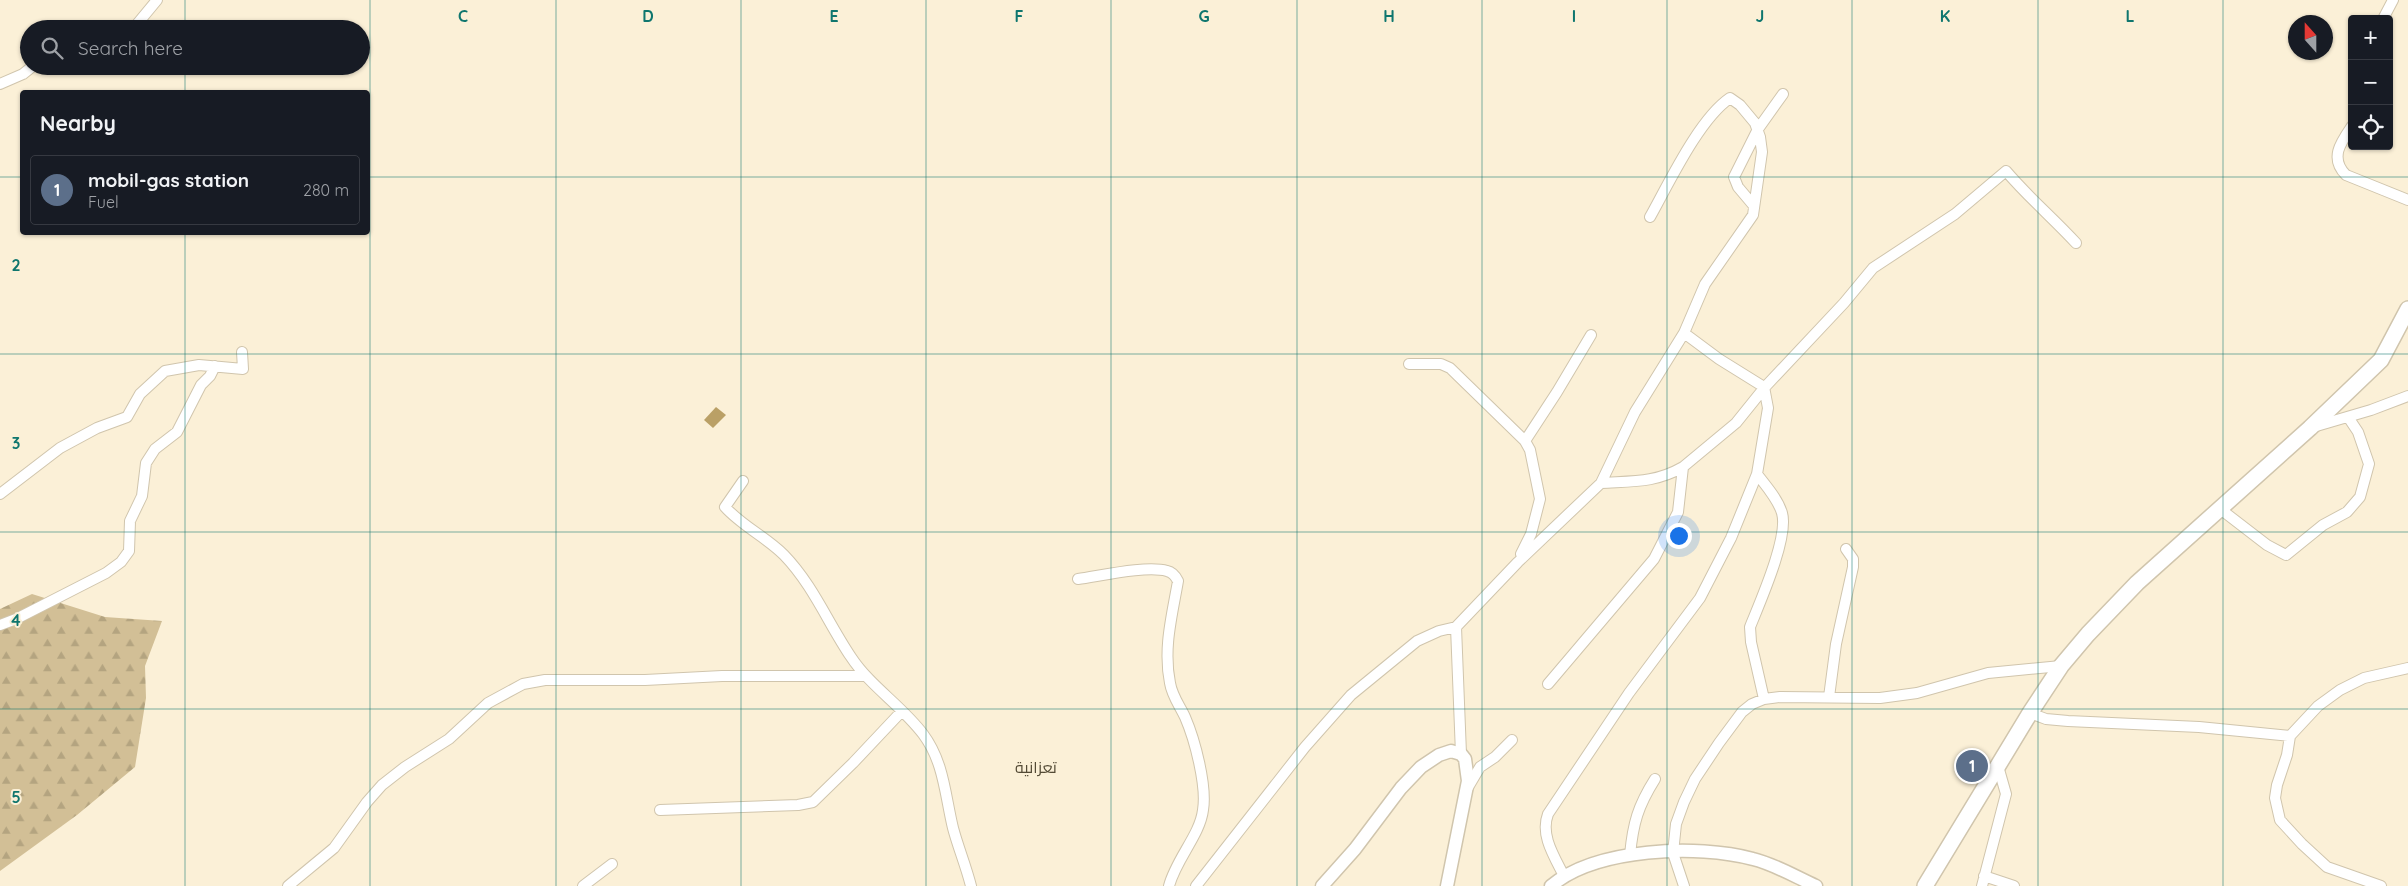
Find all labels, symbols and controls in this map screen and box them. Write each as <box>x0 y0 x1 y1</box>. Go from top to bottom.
text: C <box>458 6 468 26</box>
text: D <box>642 6 654 26</box>
text: E <box>829 6 839 26</box>
text: F <box>1015 6 1024 26</box>
text: G <box>1198 6 1210 26</box>
text: H <box>1383 6 1395 26</box>
text: I <box>1572 6 1576 26</box>
text: J <box>1756 6 1764 26</box>
text: K <box>1940 6 1950 26</box>
text: L <box>2126 6 2135 26</box>
north arrow <box>2288 15 2333 60</box>
map controls <box>2348 15 2393 150</box>
button: + <box>2348 15 2393 60</box>
search box <box>20 20 370 75</box>
icon: search <box>38 34 66 62</box>
text: Search here <box>78 36 183 60</box>
button: − <box>2348 60 2393 105</box>
button: locate <box>2348 105 2393 150</box>
text: Nearby <box>40 110 116 136</box>
text: mobil-gas station <box>88 168 249 192</box>
text: 1 <box>54 180 60 200</box>
text: 280 m <box>303 180 349 200</box>
text: Fuel <box>88 192 119 212</box>
text: 2 <box>11 255 21 275</box>
text: 3 <box>12 433 20 453</box>
your location <box>1666 523 1692 549</box>
text: 4 <box>11 610 21 630</box>
pin: 1 <box>1956 747 1988 785</box>
district label: تعزانية <box>1015 757 1058 777</box>
text: 5 <box>11 787 21 807</box>

